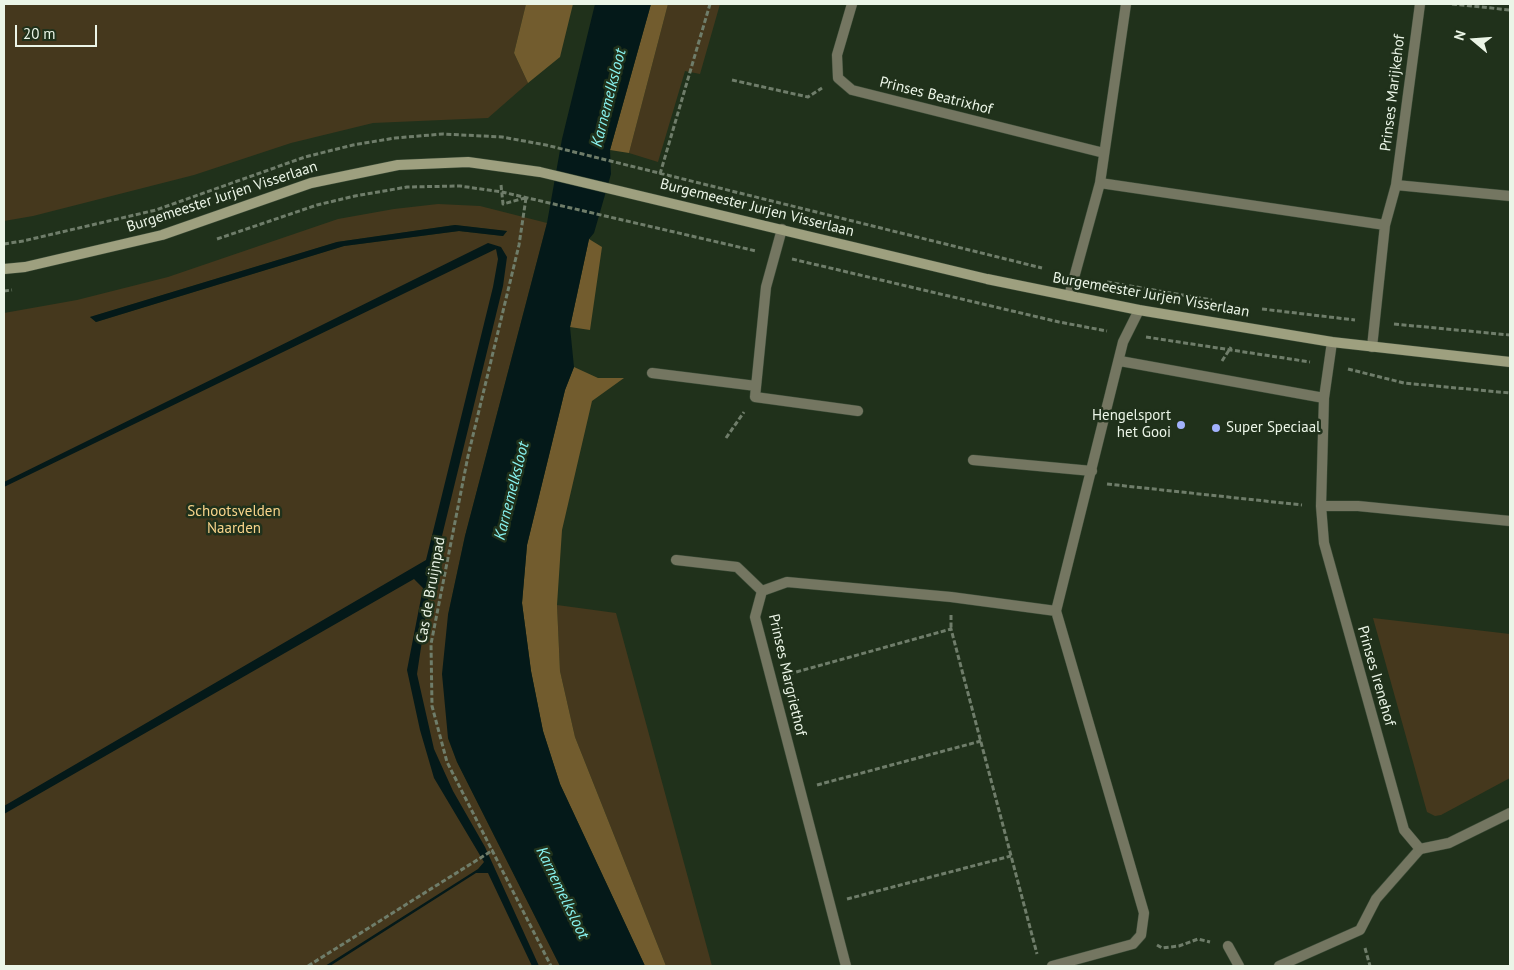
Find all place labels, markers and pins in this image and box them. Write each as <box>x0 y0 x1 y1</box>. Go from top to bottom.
place label: Hengelsport het Gooi <box>1092 407 1171 442</box>
marker: Hengelsport het Gooi <box>1175 419 1187 431</box>
place label: Super Speciaal <box>1226 419 1320 437</box>
marker: Super Speciaal <box>1210 422 1222 434</box>

